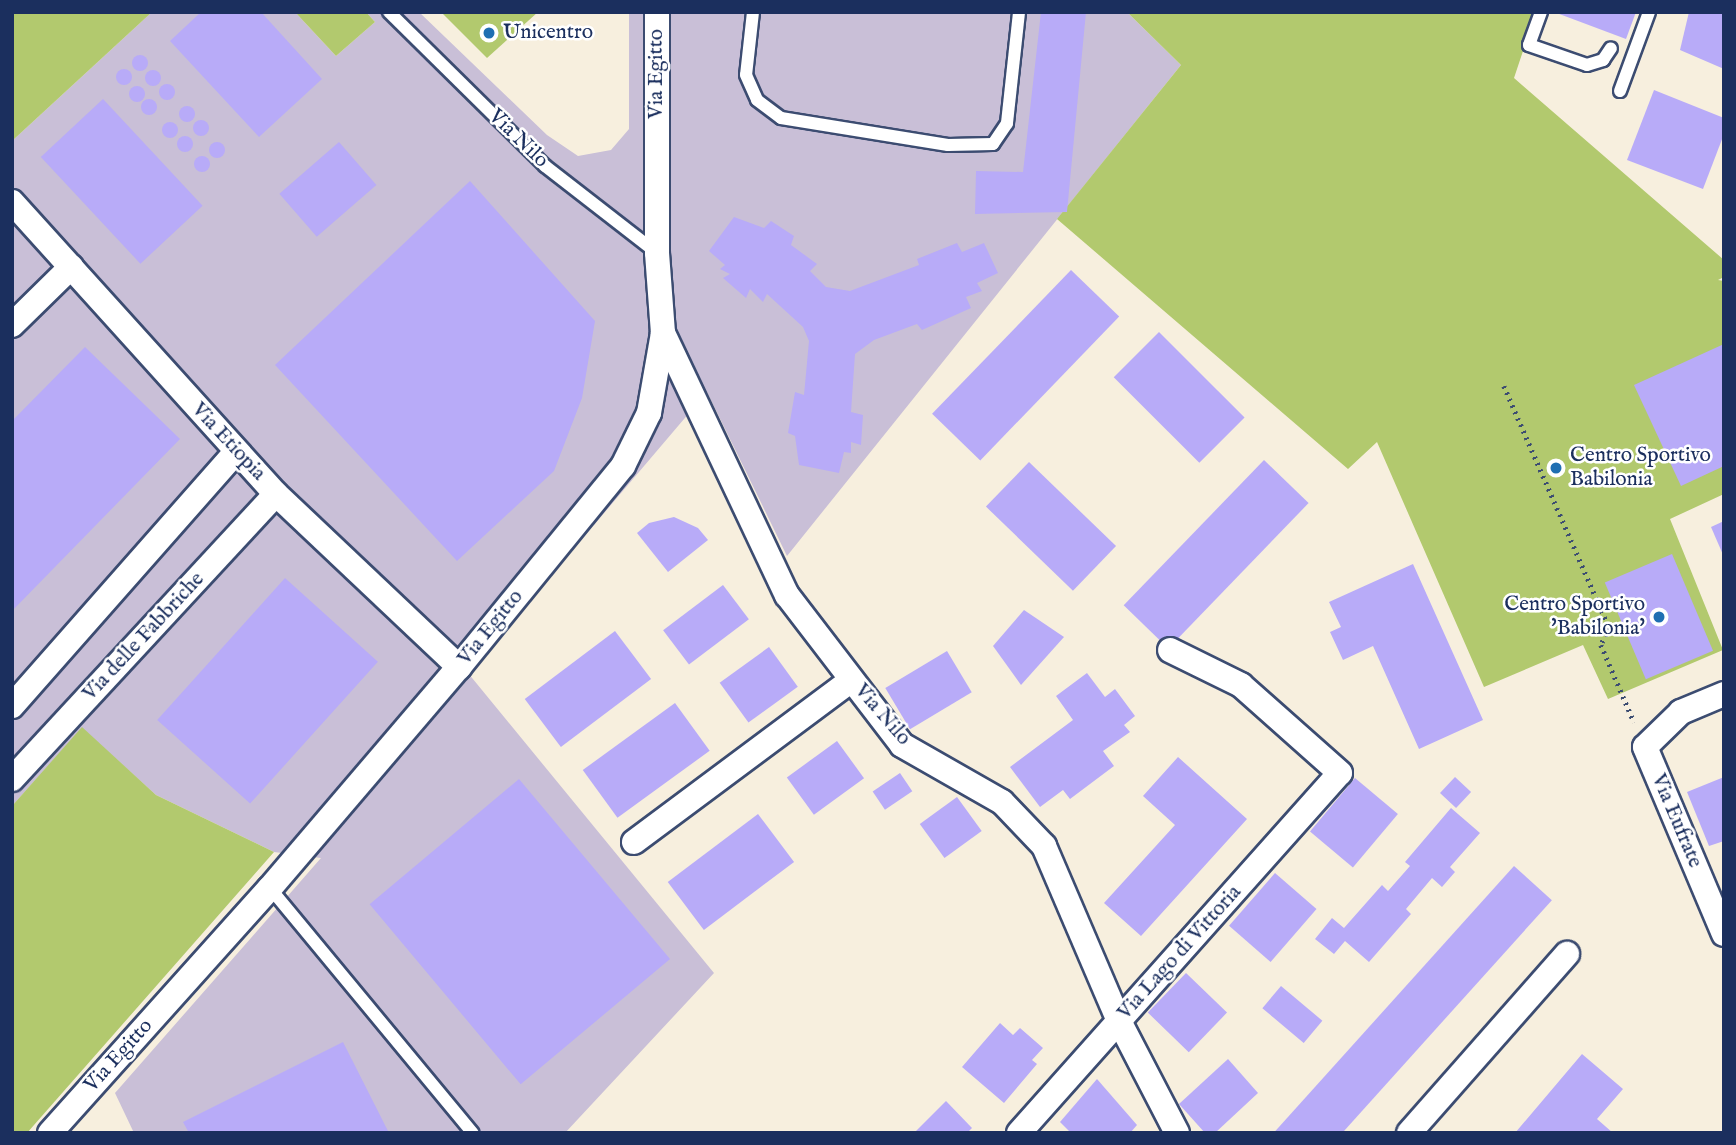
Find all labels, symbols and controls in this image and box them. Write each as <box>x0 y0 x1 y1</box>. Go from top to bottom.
place label: Unicentro <box>503 20 593 46</box>
marker: Unicentro <box>481 25 497 41</box>
street label: Via Egitto <box>644 29 670 119</box>
street label: Via Nilo <box>483 104 553 174</box>
street label: Via Etiopia <box>186 398 270 486</box>
place label: Centro Sportivo Babilonia <box>1570 443 1711 493</box>
marker: Centro Sportivo Babilonia <box>1548 460 1564 476</box>
street label: Via delle Fabbriche <box>78 567 210 707</box>
street label: Via Egitto <box>453 585 529 671</box>
place label: Centro Sportivo 'Babilonia' <box>1504 592 1645 642</box>
marker: Centro Sportivo 'Babilonia' <box>1651 609 1667 625</box>
street label: Via Nilo <box>848 679 916 751</box>
street label: Via Eufrate <box>1645 770 1707 872</box>
street label: Via Lago di Vittoria <box>1113 880 1247 1026</box>
street label: Via Egitto <box>79 1014 159 1098</box>

